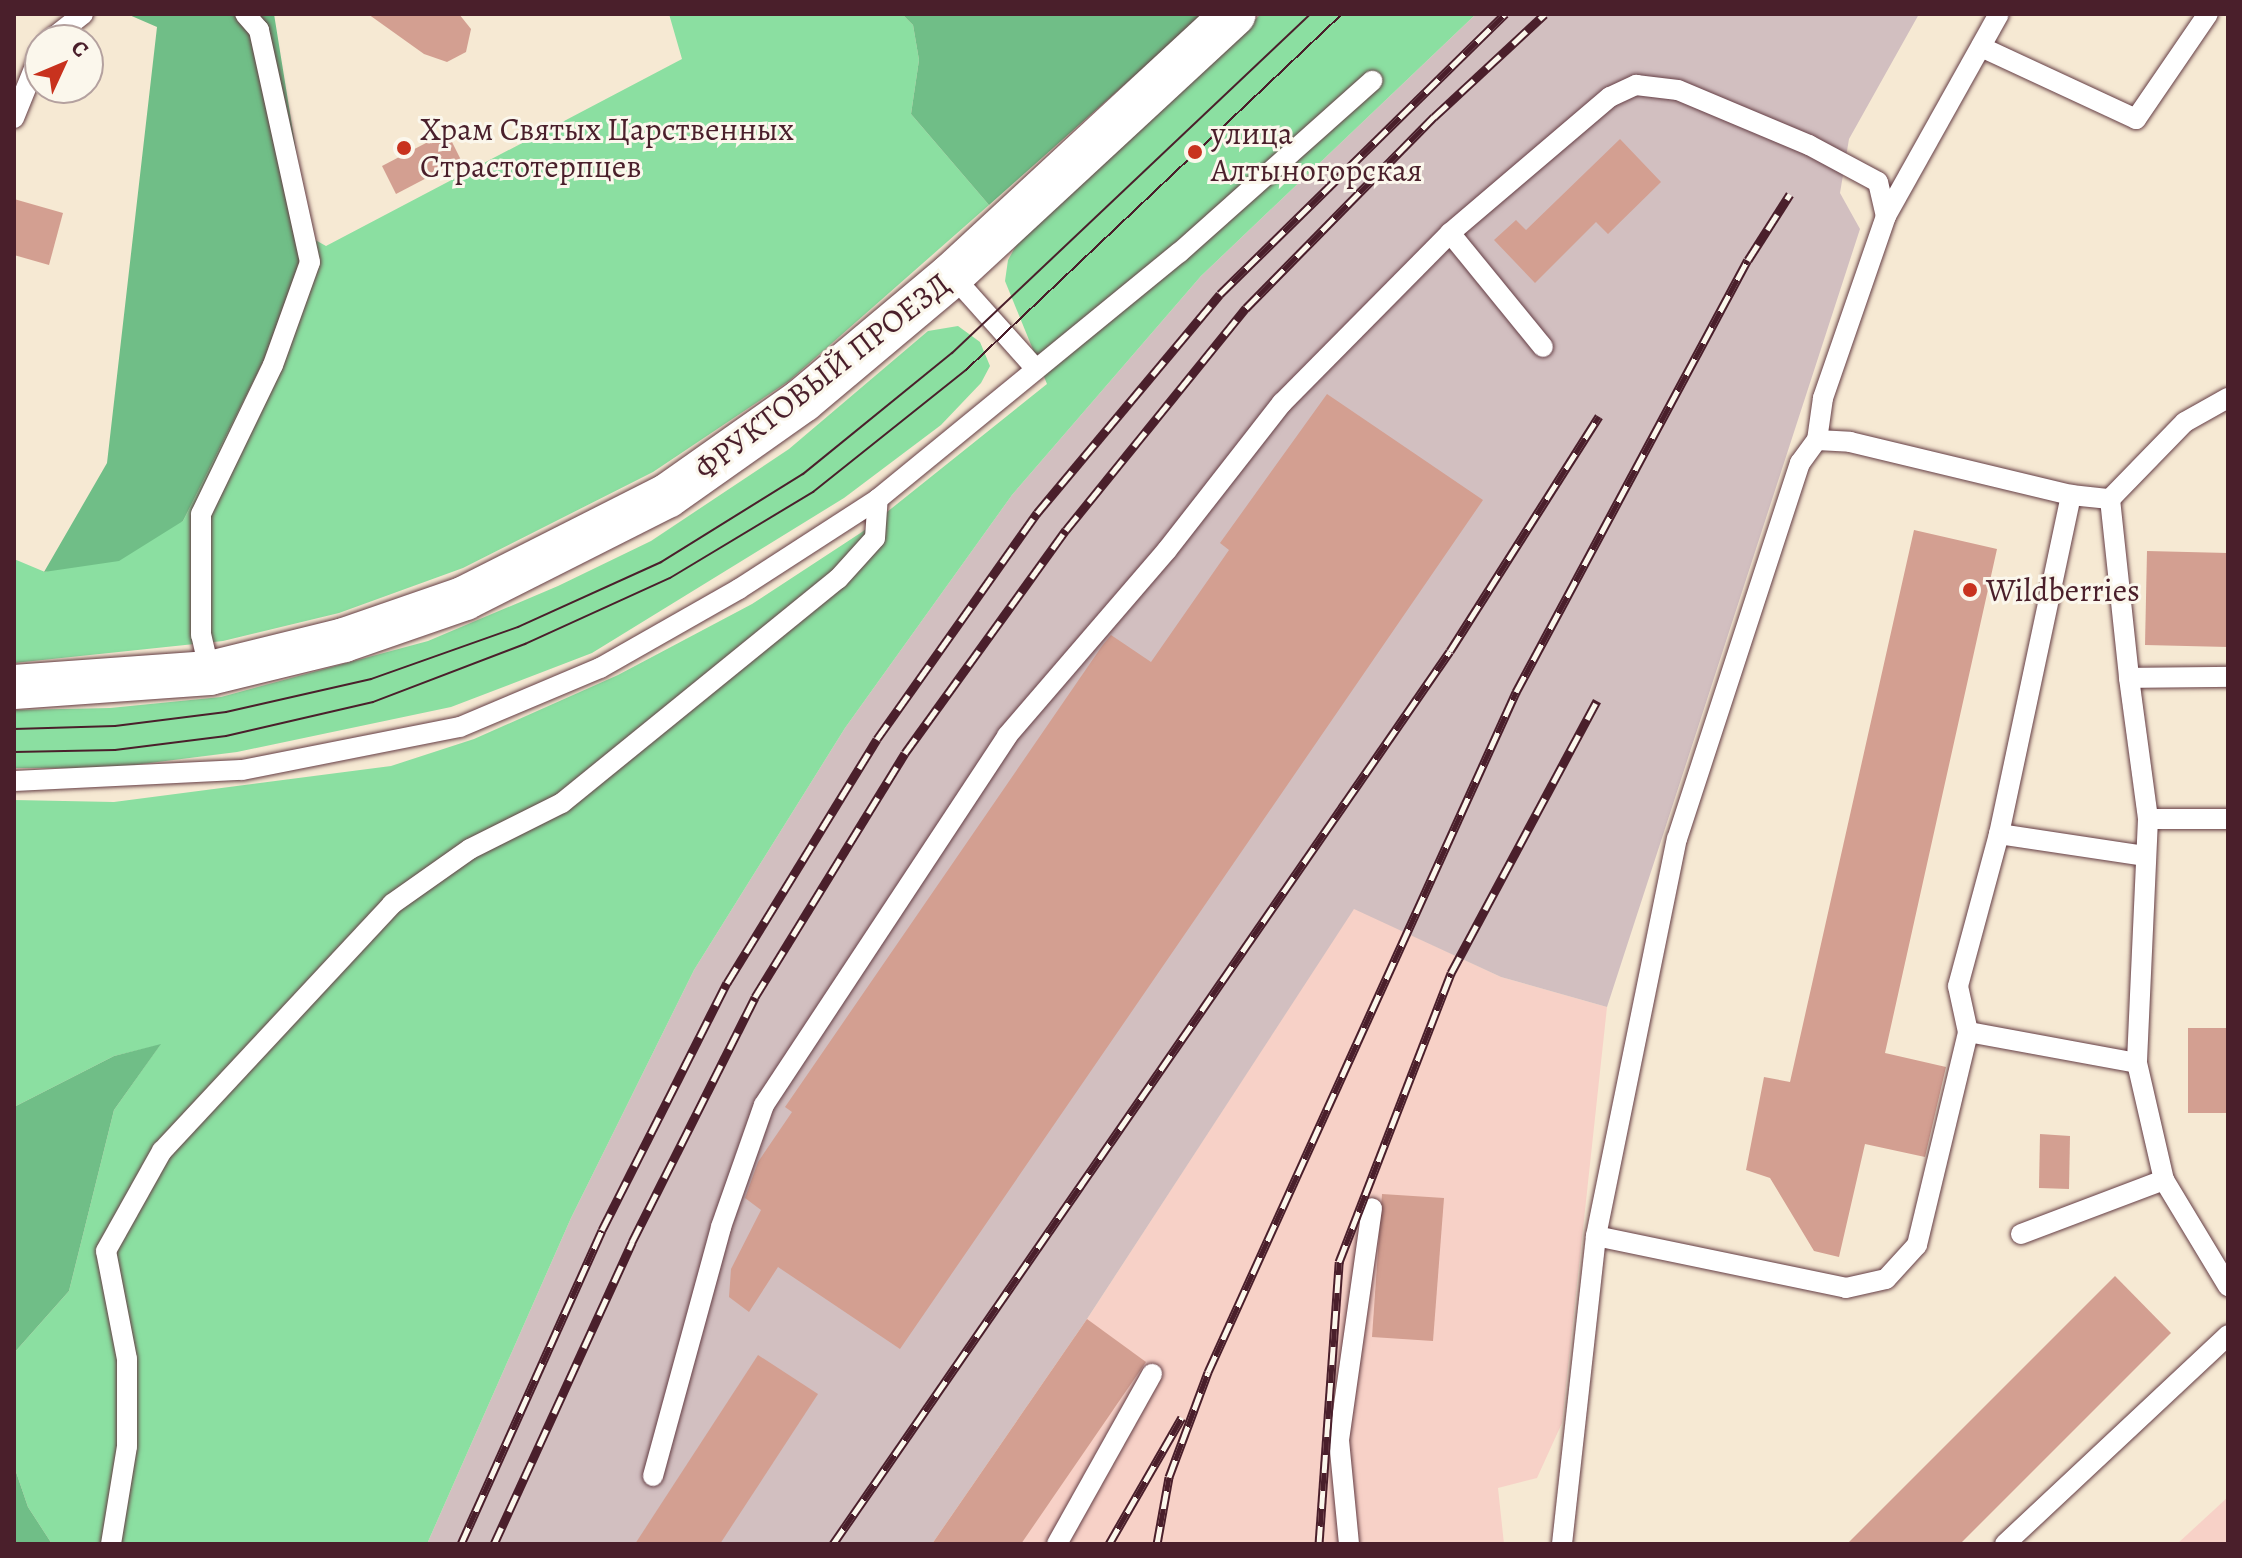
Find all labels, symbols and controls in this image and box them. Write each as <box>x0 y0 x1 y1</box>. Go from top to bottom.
north arrow <box>24 24 104 104</box>
text: С <box>64 33 95 64</box>
place label: Храм Святых Царственных Страстотерпцев <box>420 111 794 186</box>
place label: улица Алтыногорская <box>1211 115 1422 190</box>
marker: Храм Святых Царственных Страстотерпцев <box>395 139 413 157</box>
marker: улица Алтыногорская <box>1186 143 1204 161</box>
street label: ФРУКТОВЫЙ ПРОЕЗД <box>687 264 957 488</box>
place label: Wildberries <box>1986 571 2140 609</box>
marker: Wildberries <box>1961 581 1979 599</box>

